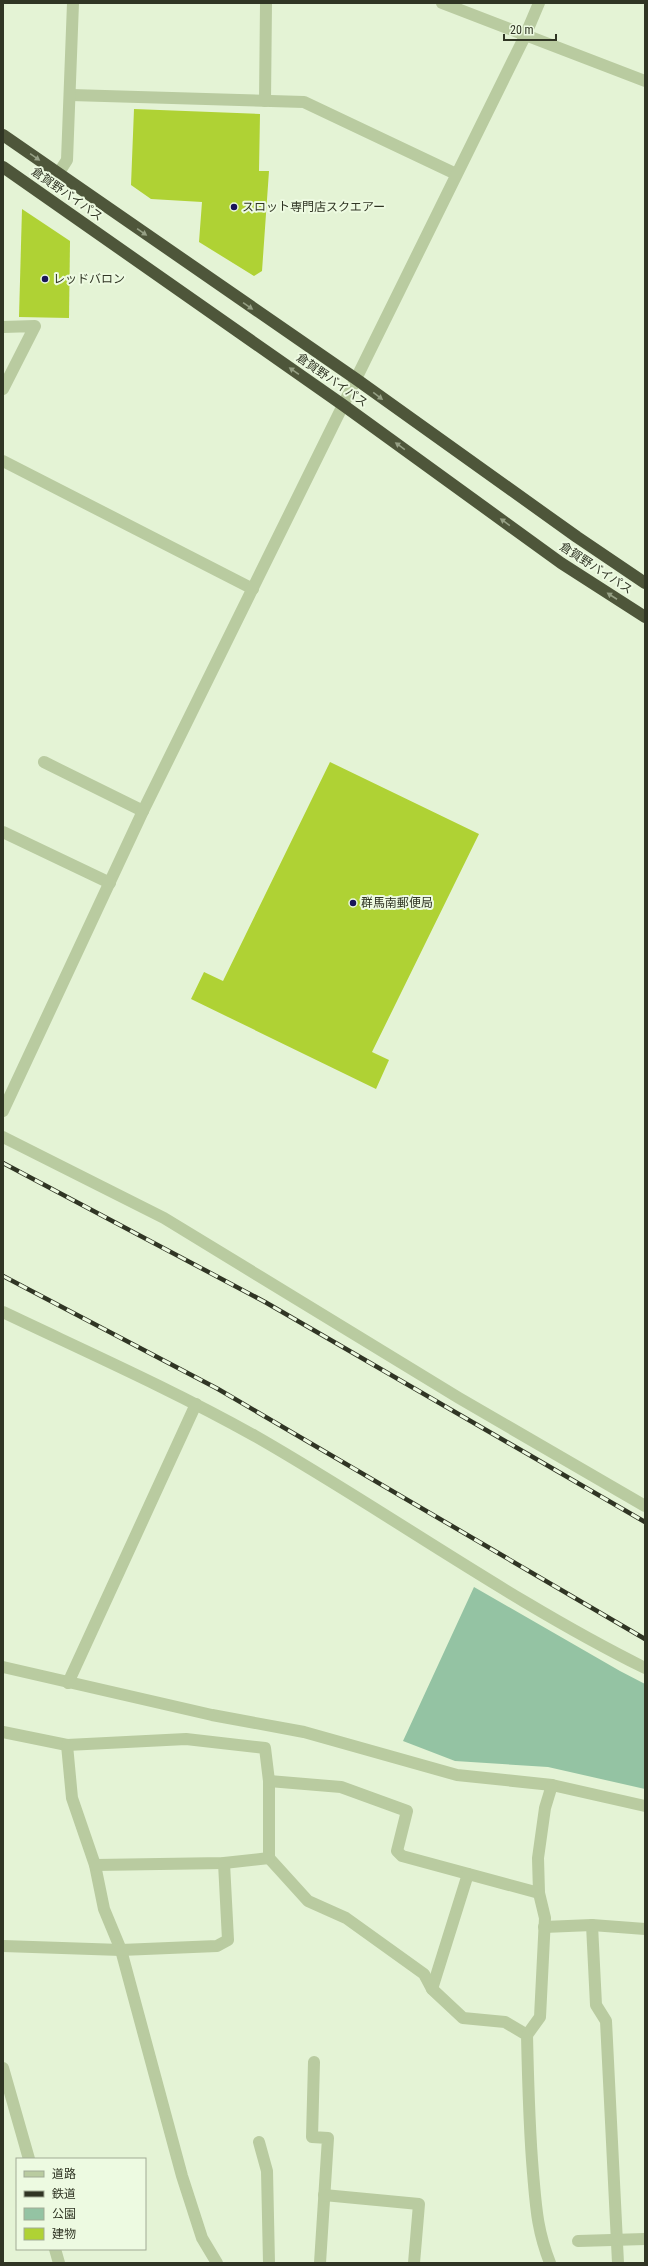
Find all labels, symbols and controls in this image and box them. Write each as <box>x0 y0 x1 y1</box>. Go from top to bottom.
scale bar <box>504 16 556 42</box>
text: 20 m <box>510 23 534 37</box>
one-way arrow <box>30 153 40 161</box>
street label: 倉賀野バイパス <box>29 164 105 224</box>
place label: スロット専門店スクエアー <box>242 200 385 214</box>
marker: スロット専門店スクエアー <box>229 202 239 212</box>
one-way arrow <box>136 228 147 236</box>
place label: レッドバロン <box>53 272 125 286</box>
marker: レッドバロン <box>40 274 50 284</box>
one-way arrow <box>243 302 254 309</box>
street label: 倉賀野バイパス <box>294 350 370 410</box>
one-way arrow <box>289 367 299 375</box>
one-way arrow <box>373 391 384 400</box>
one-way arrow <box>395 442 405 450</box>
one-way arrow <box>500 518 511 526</box>
street label: 倉賀野バイパス <box>557 539 635 597</box>
one-way arrow <box>607 592 617 600</box>
place label: 群馬南郵便局 <box>361 896 433 910</box>
marker: 群馬南郵便局 <box>348 898 358 908</box>
legend <box>16 2158 146 2250</box>
text: 道路 <box>52 2167 76 2181</box>
text: 鉄道 <box>52 2187 76 2201</box>
text: 公園 <box>52 2207 76 2221</box>
text: 建物 <box>52 2227 76 2241</box>

